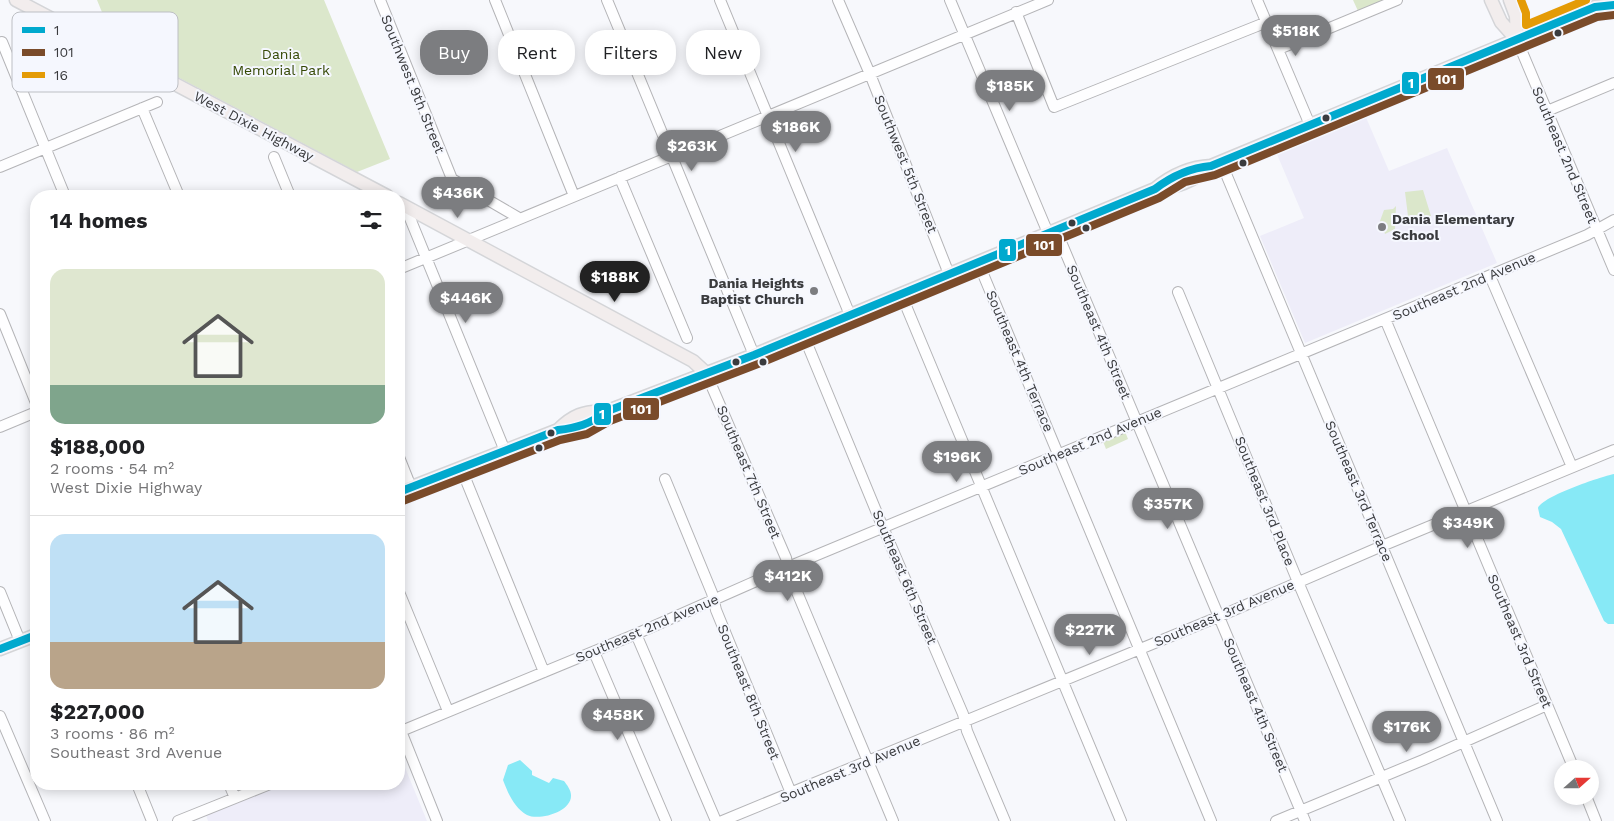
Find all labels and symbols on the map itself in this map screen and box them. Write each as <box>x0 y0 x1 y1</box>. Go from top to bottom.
legend <box>12 12 178 92</box>
street label: Southwest 9th Street <box>378 12 448 156</box>
pin: $518K <box>1261 15 1331 57</box>
text: 1 <box>54 22 59 38</box>
unlabelled marker <box>1553 28 1563 38</box>
text: 101 <box>54 44 74 60</box>
park label: Dania Memorial Park <box>232 46 330 78</box>
text: 16 <box>54 67 68 83</box>
line badge: 101 <box>1427 67 1465 91</box>
pin: $185K <box>975 70 1045 112</box>
line badge: 1 <box>1401 71 1420 95</box>
text: 101 <box>1435 71 1457 87</box>
text: 1 <box>1408 75 1414 91</box>
street label: Southeast 2nd Street <box>1529 84 1601 226</box>
street label: West Dixie Highway <box>191 88 317 165</box>
street label: Southwest 5th Street <box>871 93 941 236</box>
pin: $186K <box>761 110 831 153</box>
unlabelled marker <box>1321 113 1331 123</box>
pin: $263K <box>657 130 727 172</box>
unlabelled marker <box>1238 158 1248 168</box>
pin: $436K <box>423 176 493 219</box>
place label: Dania Elementary School <box>1392 211 1515 243</box>
unlabelled marker <box>1067 218 1077 228</box>
marker: Dania Elementary School <box>1376 221 1388 233</box>
unlabelled marker <box>1081 223 1091 233</box>
line badge: 101 <box>1025 233 1063 257</box>
text: 101 <box>1033 237 1055 253</box>
line badge: 1 <box>998 238 1017 262</box>
text: 1 <box>1005 242 1011 258</box>
street label: Southeast 2nd Avenue <box>1390 249 1538 323</box>
pin: $188K <box>580 260 650 303</box>
street label: Southeast 4th Street <box>1063 262 1135 402</box>
place label: Dania Heights Baptist Church <box>700 275 805 307</box>
pin: $446K <box>431 282 501 324</box>
marker: Dania Heights Baptist Church <box>808 285 820 297</box>
street label: Southeast 4th Terrace <box>983 288 1057 434</box>
unlabelled marker <box>731 357 741 367</box>
unlabelled marker <box>758 357 768 367</box>
line badge: 101 <box>622 397 660 421</box>
text: 101 <box>630 401 652 417</box>
line badge: 1 <box>593 402 612 426</box>
street label: Southeast 7th Street <box>714 403 784 541</box>
street label: Southeast 2nd Avenue <box>1016 404 1164 478</box>
text: 1 <box>599 406 605 422</box>
street label: Southeast 3rd Terrace <box>1322 418 1396 564</box>
unlabelled marker <box>546 428 556 438</box>
street label: Southeast 3rd Place <box>1232 434 1298 568</box>
pin: $196K <box>922 440 992 483</box>
unlabelled marker <box>534 443 544 453</box>
pin: $357K <box>1133 488 1203 530</box>
pin: $349K <box>1433 506 1503 549</box>
street label: Southeast 6th Street <box>869 507 941 647</box>
pin: $412K <box>753 560 823 602</box>
street label: Southeast 3rd Street <box>1485 572 1556 710</box>
street label: Southeast 3rd Avenue <box>1151 576 1297 650</box>
street label: Southeast 2nd Avenue <box>573 591 721 665</box>
pin: $227K <box>1055 614 1125 656</box>
street label: Southeast 8th Street <box>714 622 784 762</box>
street label: Southeast 4th Street <box>1220 635 1292 775</box>
pin: $458K <box>583 698 653 741</box>
pin: $176K <box>1372 710 1442 753</box>
street label: Southeast 3rd Avenue <box>777 732 923 806</box>
north arrow <box>1554 760 1599 805</box>

